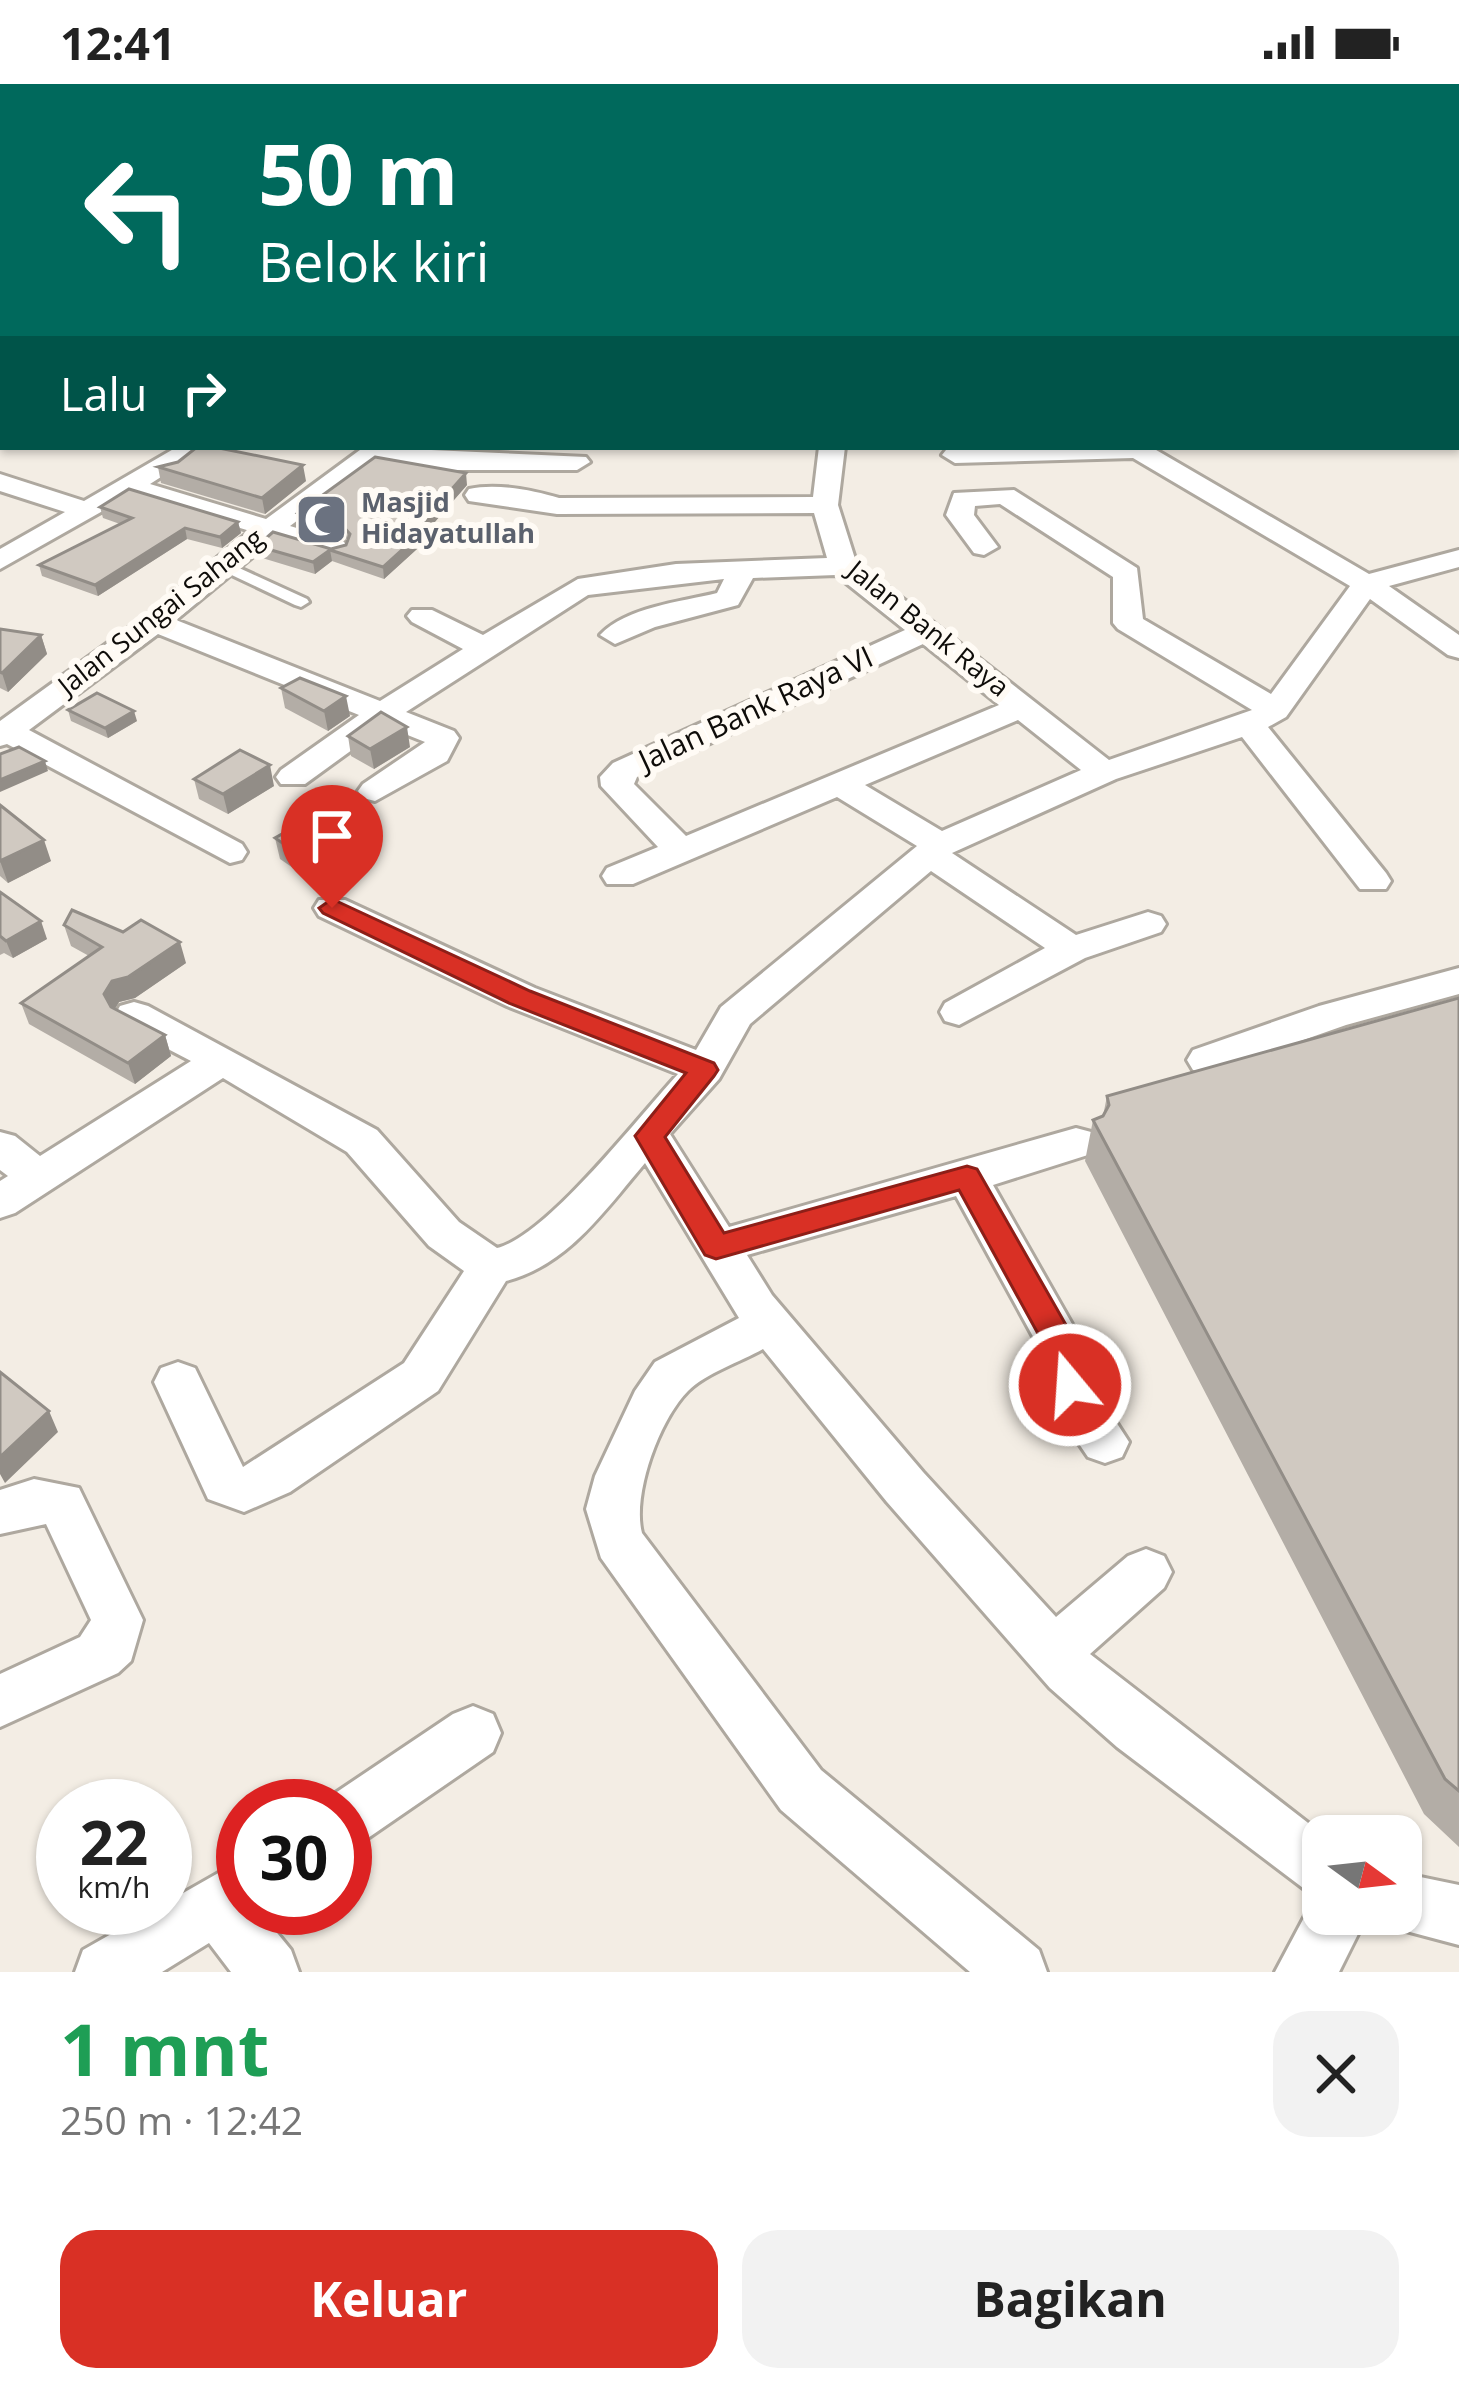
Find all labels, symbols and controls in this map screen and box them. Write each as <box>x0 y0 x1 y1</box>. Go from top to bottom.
text: 12:41 <box>60 12 176 73</box>
text: 50 m <box>258 115 458 230</box>
icon: left <box>60 132 216 288</box>
text: Belok kiri <box>258 224 489 298</box>
icon: right <box>171 360 237 426</box>
text: Lalu <box>60 363 147 424</box>
place label: Masjid Hidayatullah <box>361 483 535 551</box>
mosque icon: Masjid Hidayatullah <box>294 491 350 547</box>
street label: Jalan Sungai Sahang <box>47 519 271 705</box>
street label: Jalan Bank Raya <box>838 549 1018 705</box>
street label: Jalan Bank Raya VI <box>629 635 879 781</box>
pin <box>281 785 383 908</box>
icon: arrive <box>299 803 365 869</box>
position arrow <box>1007 1322 1133 1448</box>
speed limit sign: 30 <box>216 1779 372 1935</box>
text: 22 <box>80 1801 148 1883</box>
north arrow <box>1302 1815 1422 1935</box>
map controls <box>1302 1815 1422 1935</box>
text: km/h <box>78 1866 150 1907</box>
text: 1 mnt <box>60 1999 269 2097</box>
button: close <box>1273 2011 1399 2137</box>
text: 250 m · 12:42 <box>60 2093 303 2146</box>
button: Keluar <box>60 2230 718 2368</box>
button: Bagikan <box>742 2230 1399 2368</box>

